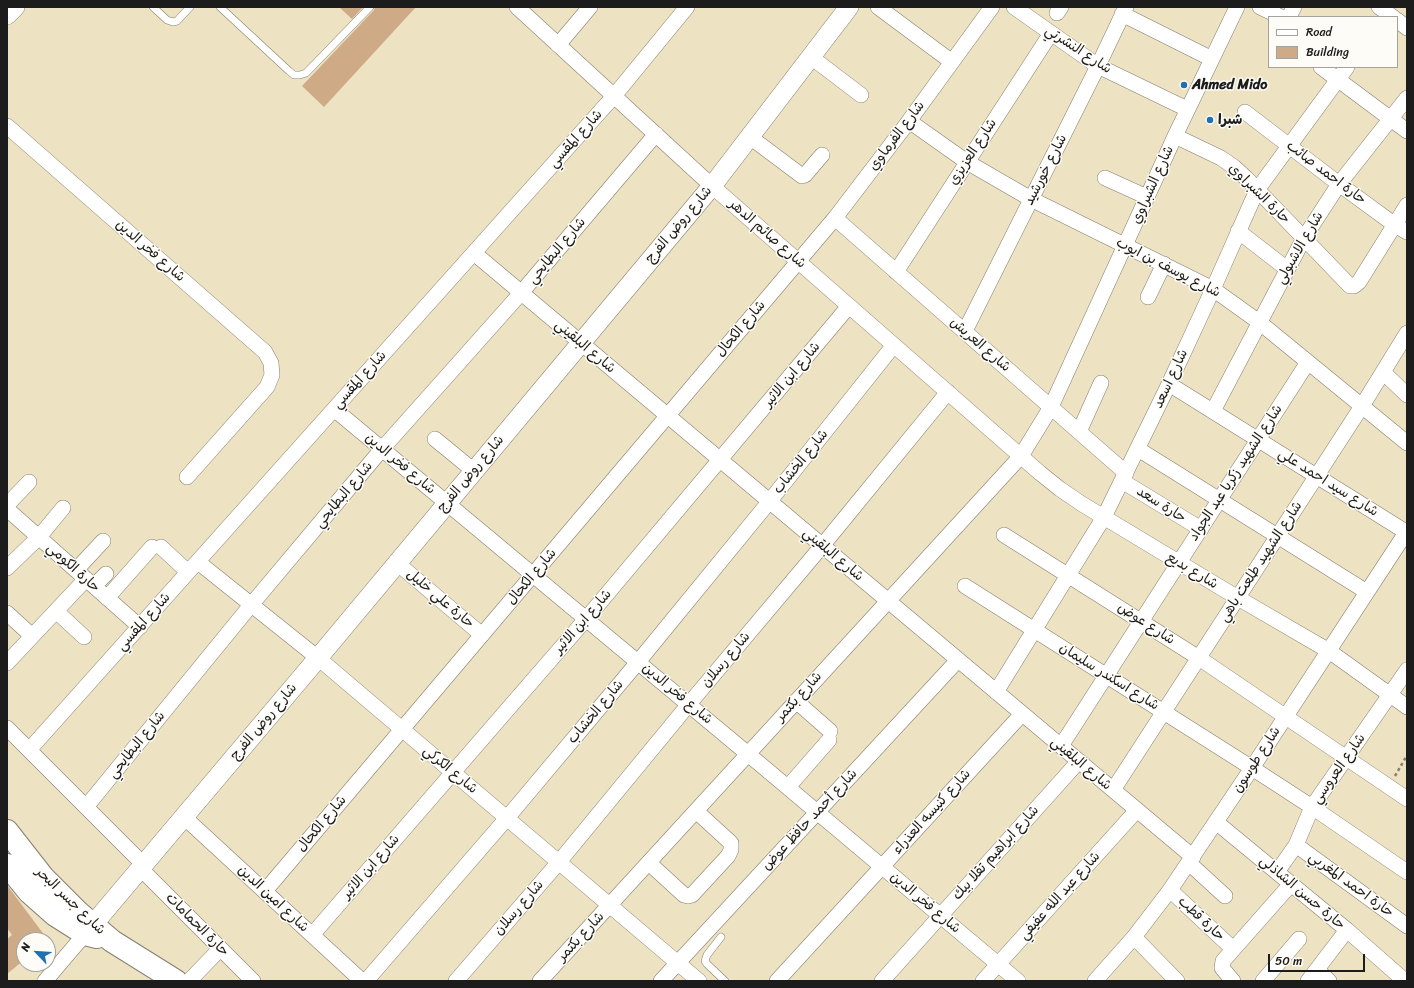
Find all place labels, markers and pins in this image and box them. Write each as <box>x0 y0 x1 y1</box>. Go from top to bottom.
place label: Ahmed Mido <box>1192 77 1267 93</box>
marker: Ahmed Mido <box>1179 80 1189 90</box>
place label: شبرا <box>1218 112 1242 128</box>
marker: شبرا <box>1205 115 1215 125</box>

